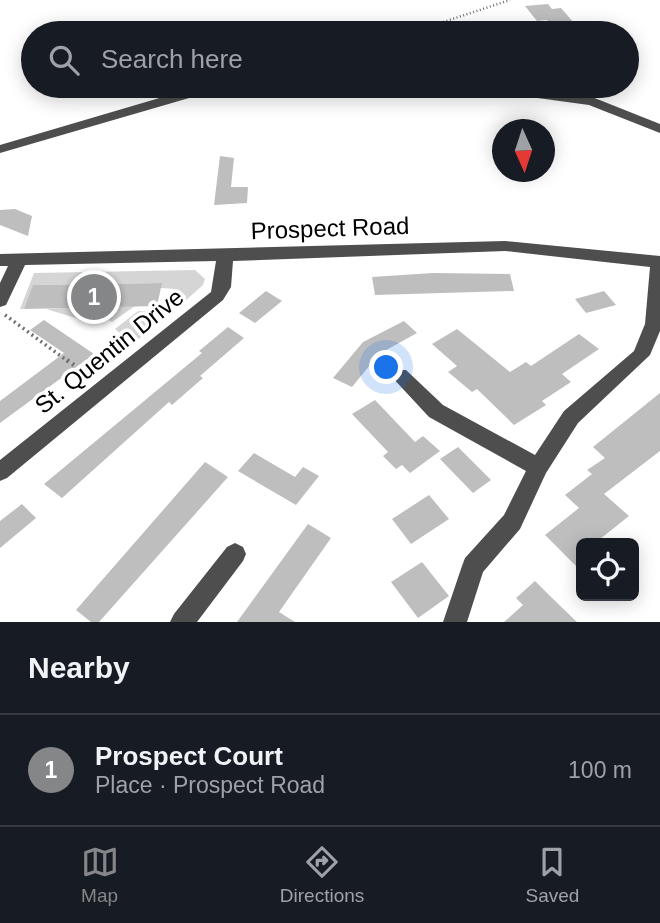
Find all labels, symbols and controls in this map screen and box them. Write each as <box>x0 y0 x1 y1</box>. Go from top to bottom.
search box <box>21 21 639 98</box>
icon: search <box>45 41 83 79</box>
text: Search here <box>101 44 243 74</box>
north arrow <box>492 119 555 182</box>
street label: Prospect Road <box>250 212 410 244</box>
pin: 1 <box>71 271 117 323</box>
street label: St. Quentin Drive <box>29 283 189 419</box>
your location <box>369 350 403 384</box>
map controls <box>576 538 639 601</box>
button: locate <box>576 538 639 601</box>
text: Nearby <box>28 651 130 684</box>
text: Prospect Court <box>95 741 283 771</box>
text: 1 <box>45 757 57 783</box>
text: 100 m <box>568 757 632 783</box>
text: Place · Prospect Road <box>95 772 325 798</box>
tab: Map <box>81 843 119 907</box>
tab: Directions <box>280 843 364 907</box>
tab: Saved <box>525 843 579 907</box>

